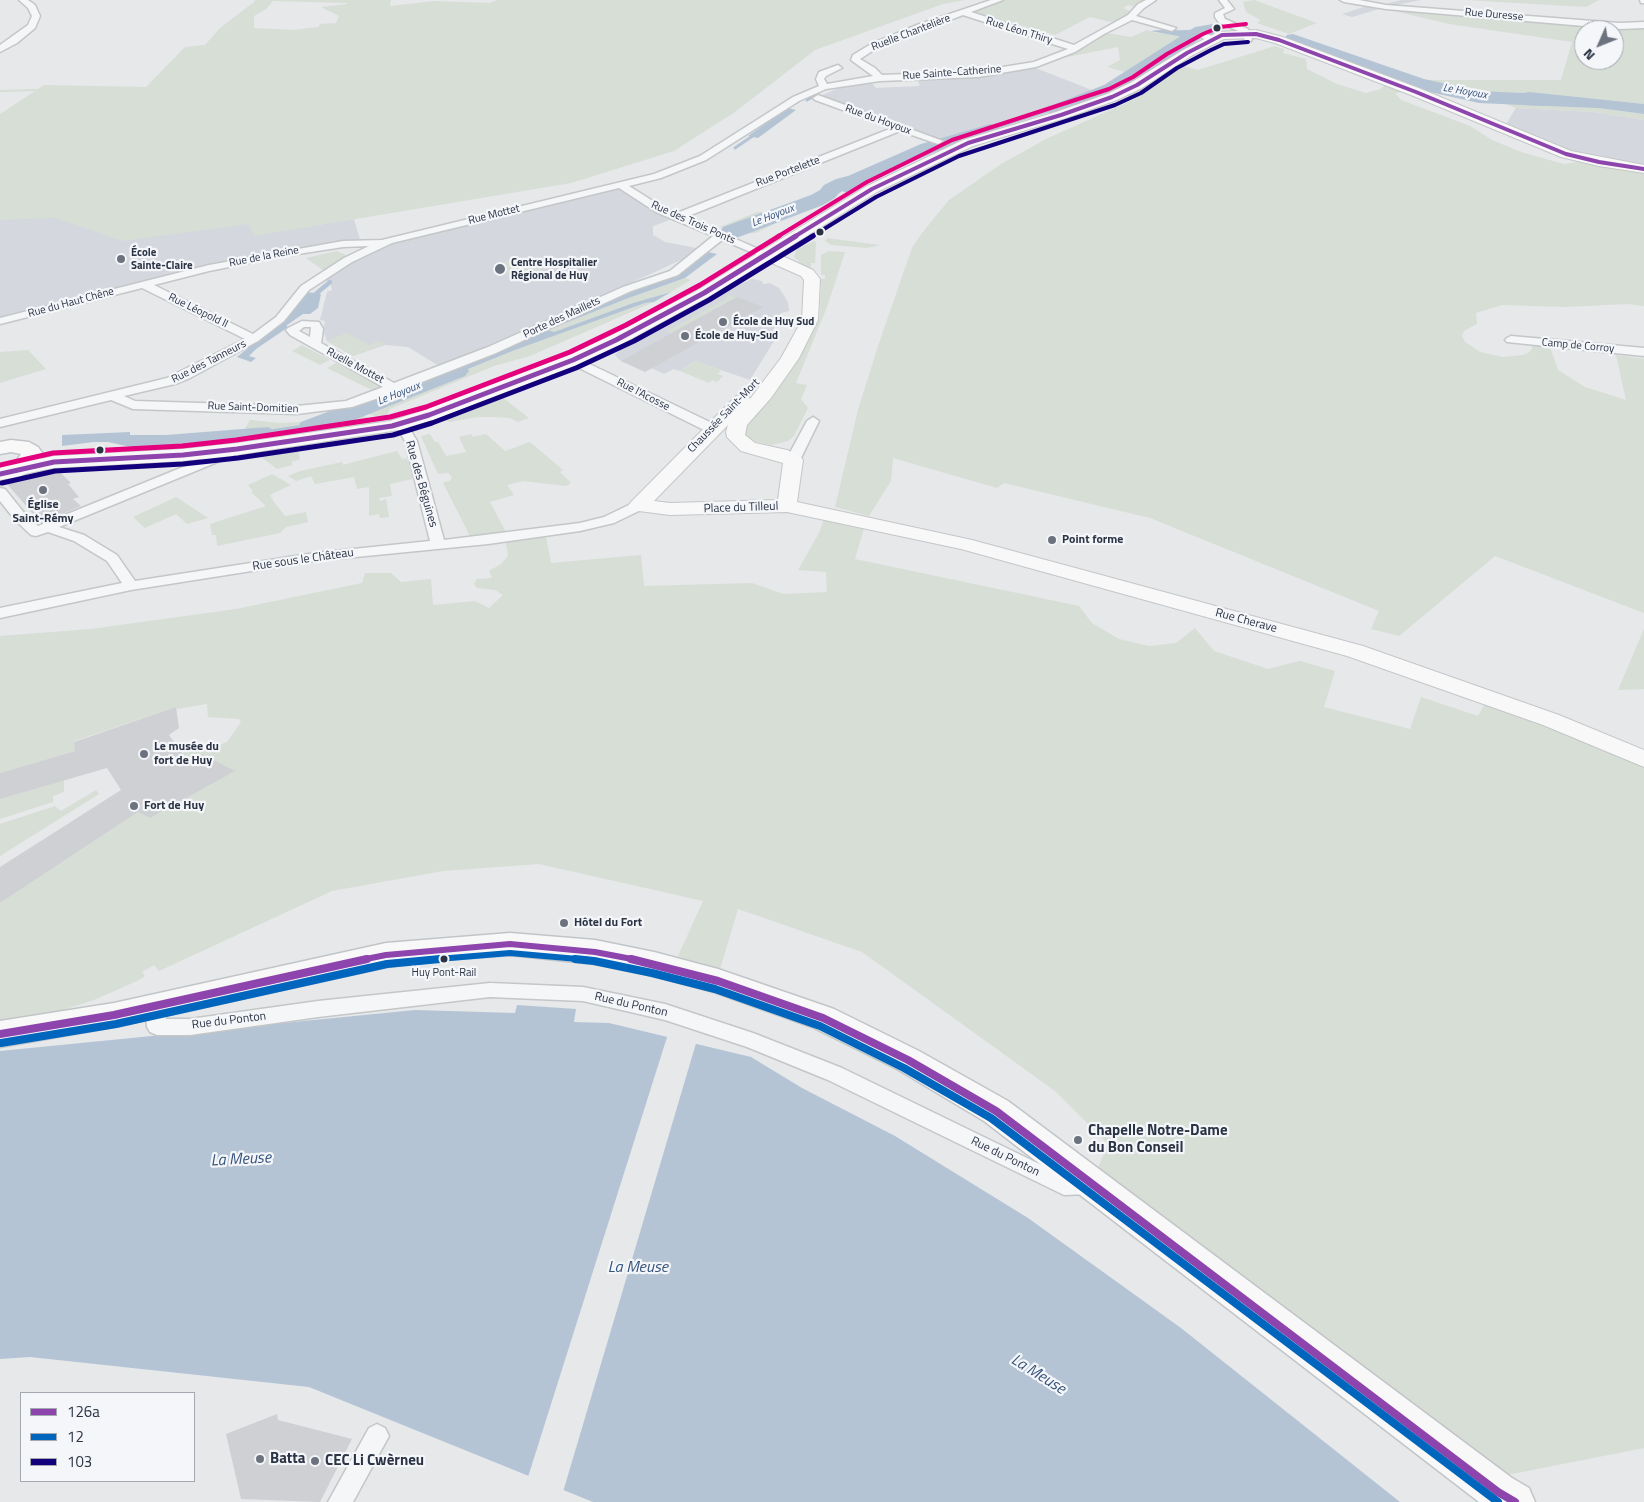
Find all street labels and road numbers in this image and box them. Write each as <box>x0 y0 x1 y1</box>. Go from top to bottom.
street label: Rue Duresse <box>1464 6 1524 24</box>
street label: Ruelle Chantelière <box>870 12 952 54</box>
street label: Rue Léon Thiry <box>984 15 1054 47</box>
street label: Rue Sainte-Catherine <box>902 63 1002 83</box>
street label: Rue du Hoyoux <box>843 102 913 138</box>
street label: Rue Portelette <box>754 154 822 190</box>
street label: Rue des Trois Ponts <box>649 198 737 248</box>
street label: Rue Mottet <box>467 202 521 228</box>
street label: Rue de la Reine <box>228 244 300 270</box>
street label: Rue du Haut Chêne <box>26 285 116 321</box>
street label: Rue Léopold II <box>166 291 230 331</box>
street label: Porte des Maillets <box>521 294 603 342</box>
street label: Camp de Corroy <box>1541 336 1615 356</box>
street label: Rue des Tanneurs <box>170 338 248 386</box>
street label: Ruelle Mottet <box>324 345 386 387</box>
street label: Rue l'Acosse <box>614 376 672 414</box>
street label: Chaussée Saint-Mort <box>685 376 763 456</box>
street label: Rue Saint-Domitien <box>207 400 299 416</box>
street label: Rue des Béguines <box>402 439 440 529</box>
street label: Place du Tilleul <box>703 499 779 517</box>
street label: Rue sous le Château <box>251 546 355 574</box>
street label: Rue Cherave <box>1214 606 1278 636</box>
street label: Rue du Ponton <box>593 990 669 1020</box>
street label: Rue du Ponton <box>191 1009 267 1033</box>
street label: Rue du Ponton <box>968 1134 1042 1180</box>

